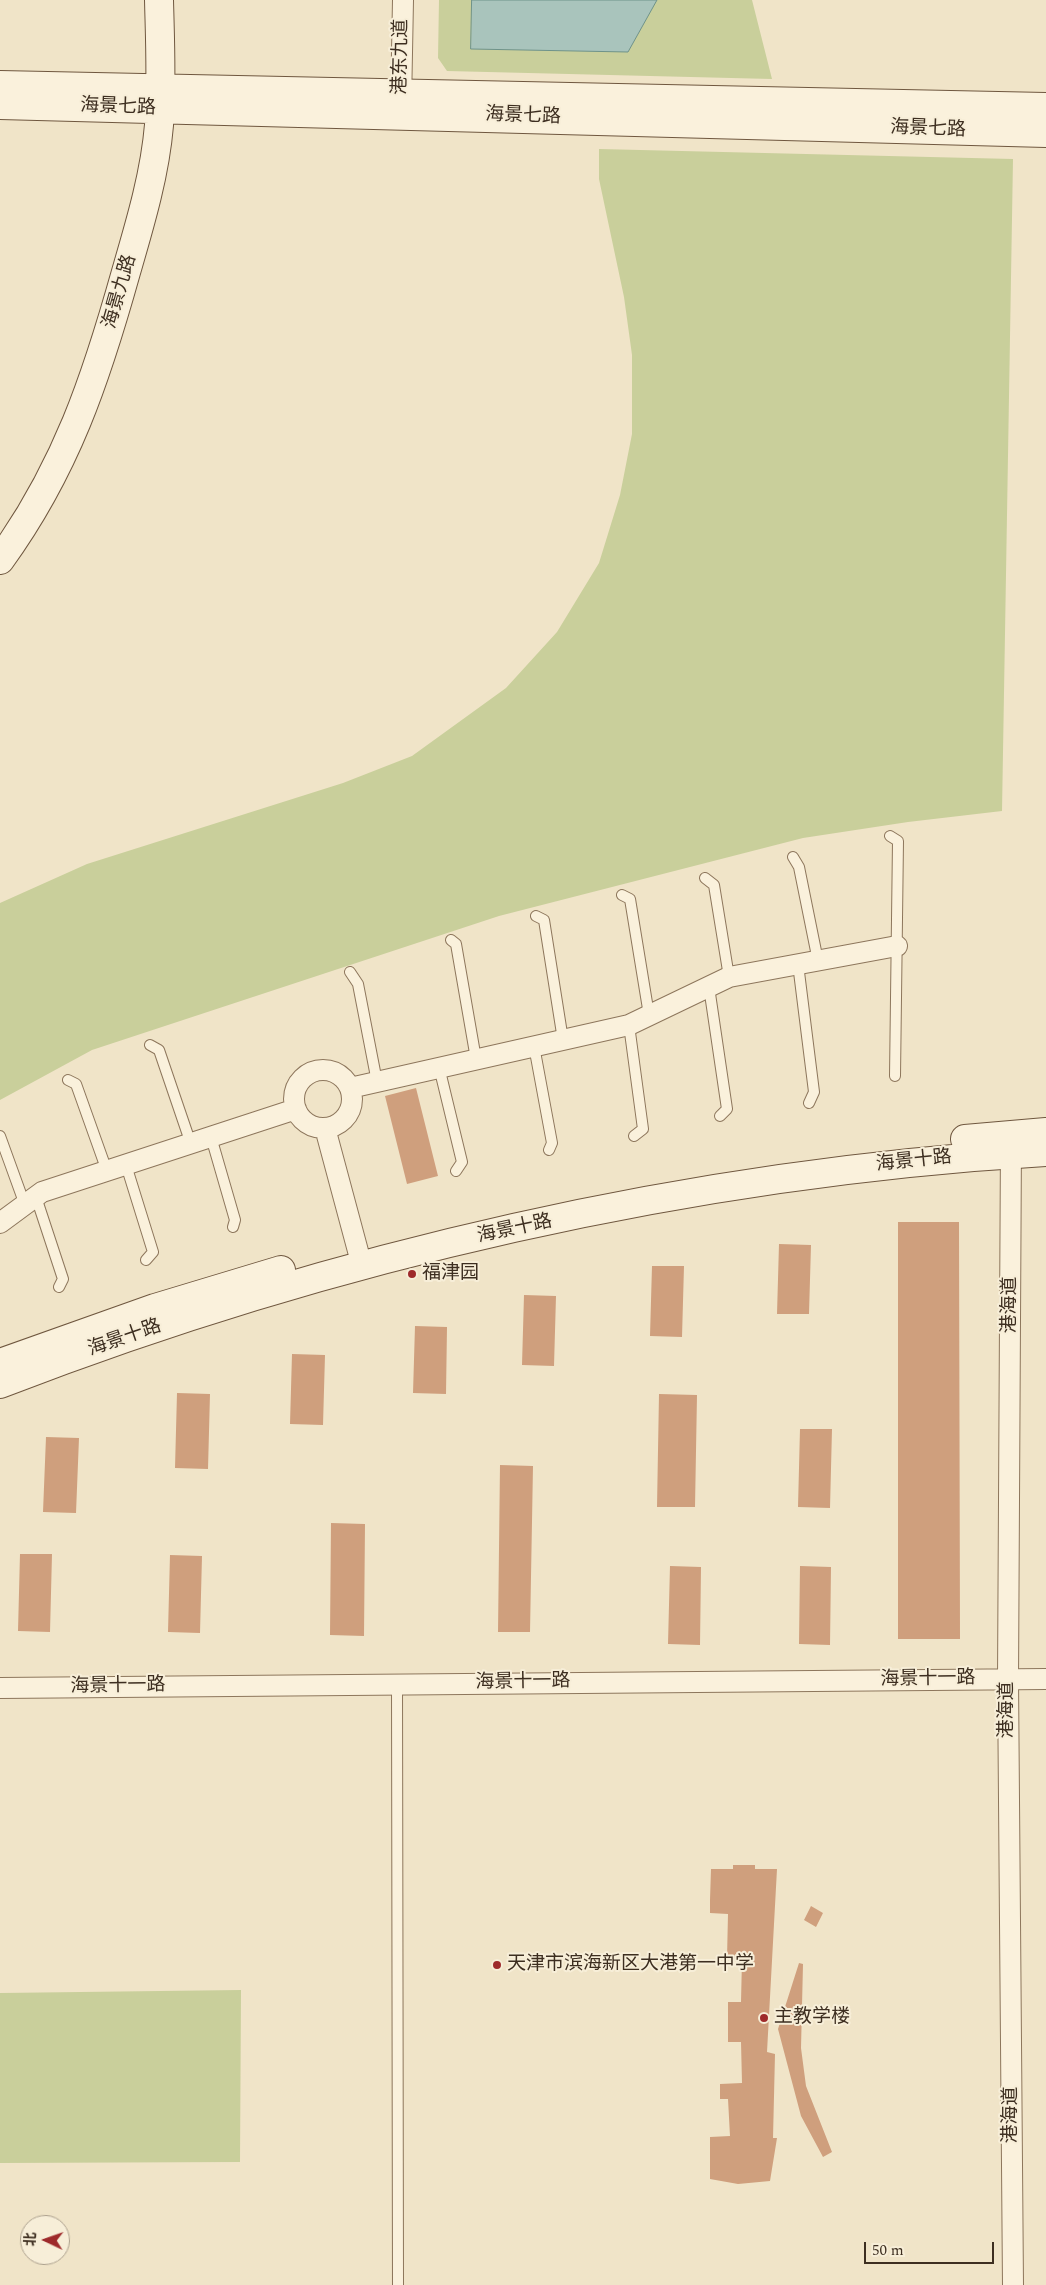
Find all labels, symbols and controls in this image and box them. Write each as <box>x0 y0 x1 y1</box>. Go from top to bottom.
street label: 港东九道 <box>390 19 414 95</box>
street label: 海景七路 <box>80 95 156 121</box>
street label: 海景七路 <box>485 104 561 130</box>
street label: 海景七路 <box>890 117 966 143</box>
street label: 海景九路 <box>100 252 142 332</box>
street label: 海景十路 <box>875 1147 953 1177</box>
street label: 海景十路 <box>475 1211 555 1249</box>
place label: 福津园 <box>422 1263 479 1285</box>
marker: 福津园 <box>406 1268 418 1280</box>
street label: 港海道 <box>1000 1277 1022 1333</box>
street label: 海景十路 <box>85 1316 165 1362</box>
street label: 海景十一路 <box>880 1668 976 1692</box>
street label: 海景十一路 <box>475 1671 571 1695</box>
street label: 海景十一路 <box>70 1675 166 1699</box>
street label: 港海道 <box>997 1682 1019 1738</box>
place label: 天津市滨海新区大港第一中学 <box>507 1954 754 1976</box>
marker: 天津市滨海新区大港第一中学 <box>491 1959 503 1971</box>
place label: 主教学楼 <box>774 2007 850 2029</box>
marker: 主教学楼 <box>758 2012 770 2024</box>
street label: 港海道 <box>1001 2087 1023 2143</box>
north arrow <box>20 2215 70 2265</box>
text: 北 <box>20 2232 41 2247</box>
scale bar <box>866 2232 996 2264</box>
text: 50 m <box>872 2239 904 2262</box>

